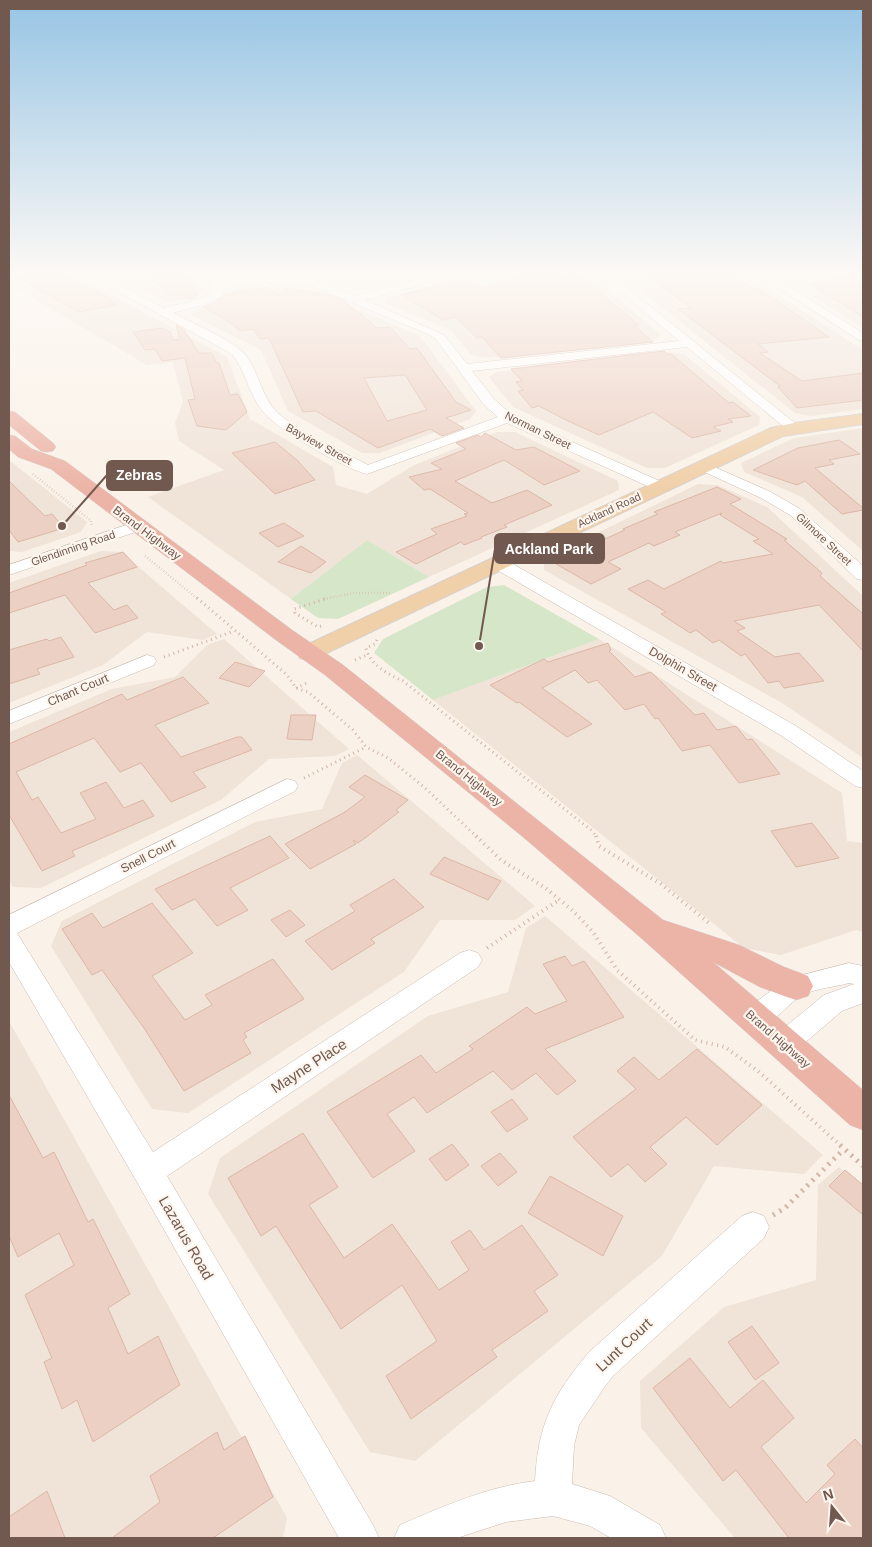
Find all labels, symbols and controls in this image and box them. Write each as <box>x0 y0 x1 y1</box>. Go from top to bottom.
street label: Norman Street <box>503 409 573 451</box>
street label: Bayview Street <box>284 421 354 467</box>
callout: Zebras <box>107 461 172 490</box>
text: Zebras <box>116 467 162 483</box>
street label: Ackland Road <box>575 490 643 530</box>
street label: Brand Highway <box>110 503 184 563</box>
street label: Gilmore Street <box>794 510 854 568</box>
street label: Glendinning Road <box>29 528 117 568</box>
callout: Ackland Park <box>495 534 604 563</box>
text: Ackland Park <box>505 541 594 557</box>
street label: Dolphin Street <box>647 644 720 694</box>
street label: Chant Court <box>45 671 111 709</box>
street label: Brand Highway <box>433 747 505 809</box>
street label: Snell Court <box>118 836 178 876</box>
street label: Brand Highway <box>743 1007 813 1071</box>
street label: Mayne Place <box>268 1035 350 1096</box>
street label: Lazarus Road <box>156 1193 217 1282</box>
street label: Lunt Court <box>592 1314 656 1375</box>
north arrow <box>807 1482 857 1532</box>
text: N <box>821 1485 835 1504</box>

